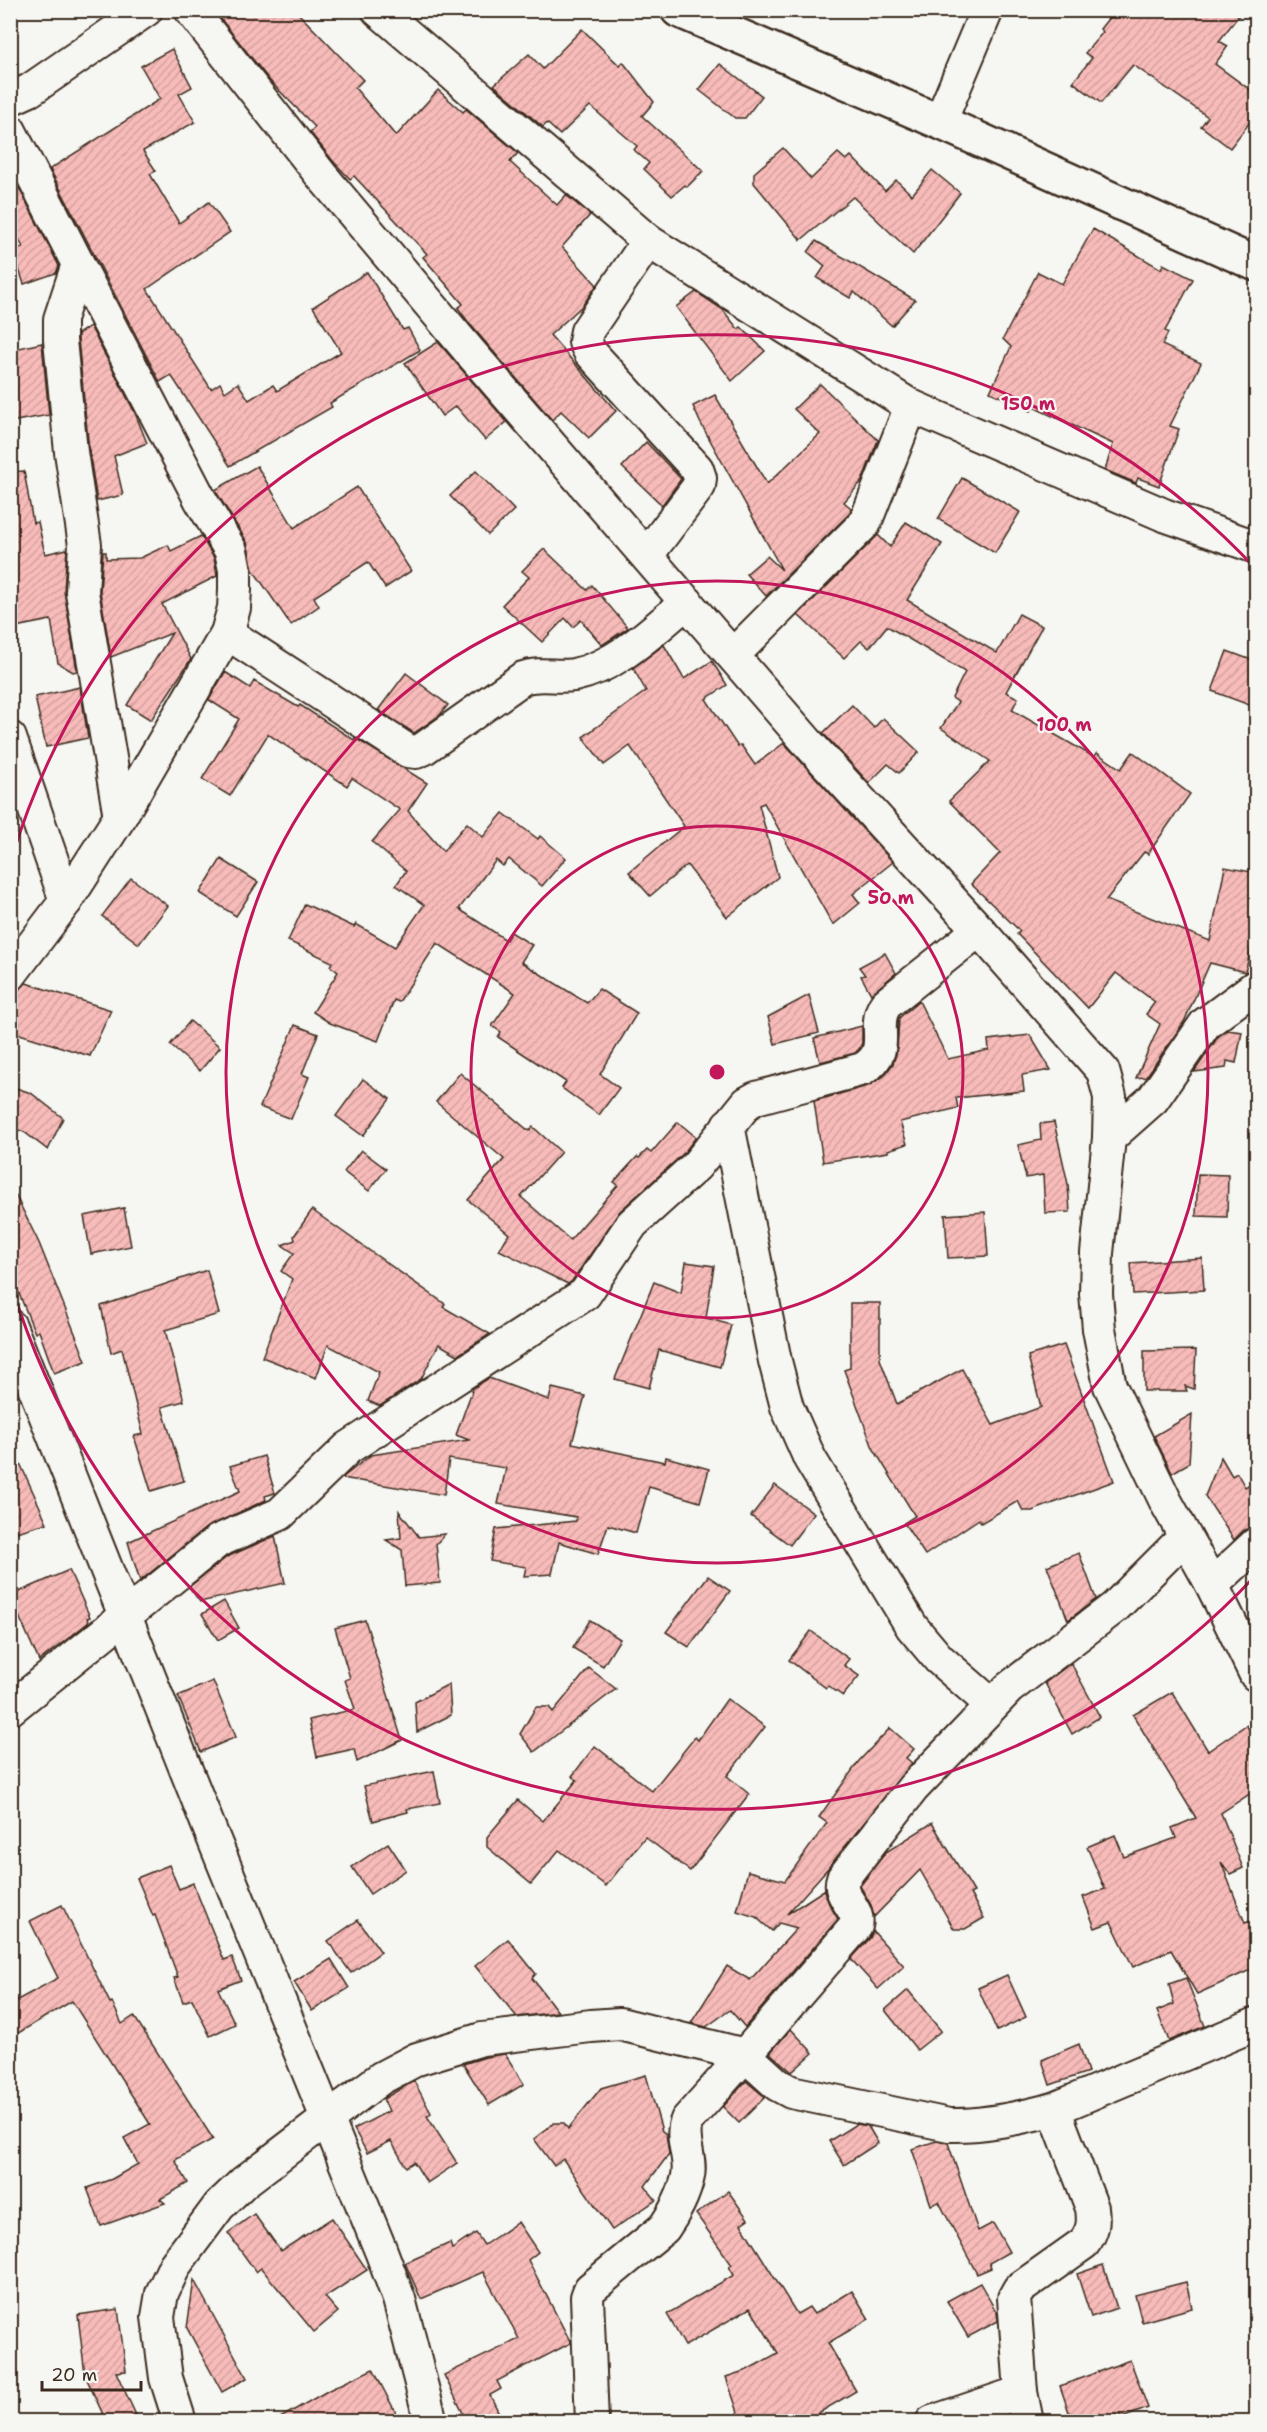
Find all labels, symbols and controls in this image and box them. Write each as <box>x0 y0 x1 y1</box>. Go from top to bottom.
text: 150 m <box>1001 392 1056 416</box>
text: 100 m <box>1036 713 1092 737</box>
text: 50 m <box>868 886 915 910</box>
centre of rings <box>707 1062 727 1082</box>
scale bar <box>42 2354 141 2392</box>
text: 20 m <box>51 2363 97 2387</box>

